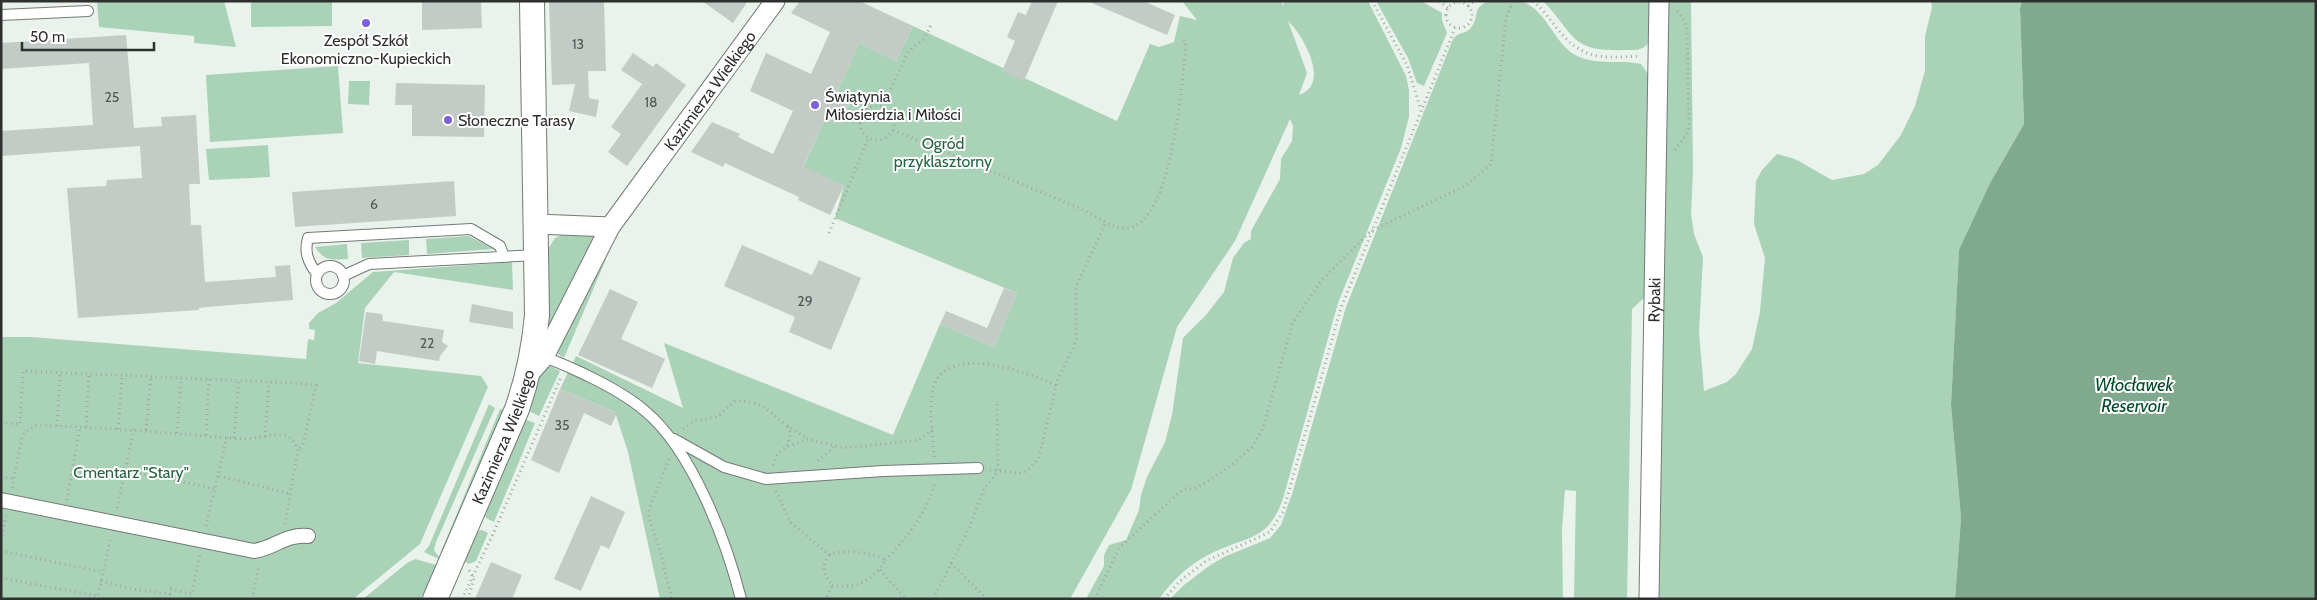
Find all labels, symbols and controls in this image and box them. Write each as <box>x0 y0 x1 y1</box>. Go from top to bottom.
marker: Zespół Szkół Ekonomiczno-Kupieckich <box>360 17 372 29</box>
scale bar <box>22 20 155 52</box>
street label: Kazimierza Wielkiego <box>660 27 760 154</box>
text: 50 m <box>30 28 65 46</box>
place label: Zespół Szkół Ekonomiczno-Kupieckich <box>281 31 451 68</box>
house number: 13 <box>572 35 584 53</box>
place label: Świątynia Miłosierdzia i Miłości <box>825 87 961 124</box>
house number: 25 <box>105 88 119 106</box>
house number: 18 <box>644 93 658 111</box>
marker: Świątynia Miłosierdzia i Miłości <box>809 99 821 111</box>
place label: Słoneczne Tarasy <box>458 111 575 130</box>
marker: Słoneczne Tarasy <box>442 114 454 126</box>
park label: Ogród przyklasztorny <box>894 134 992 171</box>
house number: 6 <box>370 195 378 213</box>
street label: Rybaki <box>1645 278 1664 323</box>
house number: 29 <box>797 292 813 310</box>
house number: 22 <box>420 334 434 352</box>
street label: Kazimierza Wielkiego <box>468 368 538 507</box>
water label: Włocławek Reservoir <box>2095 374 2175 417</box>
house number: 35 <box>554 416 570 434</box>
park label: Cmentarz "Stary" <box>73 463 189 482</box>

